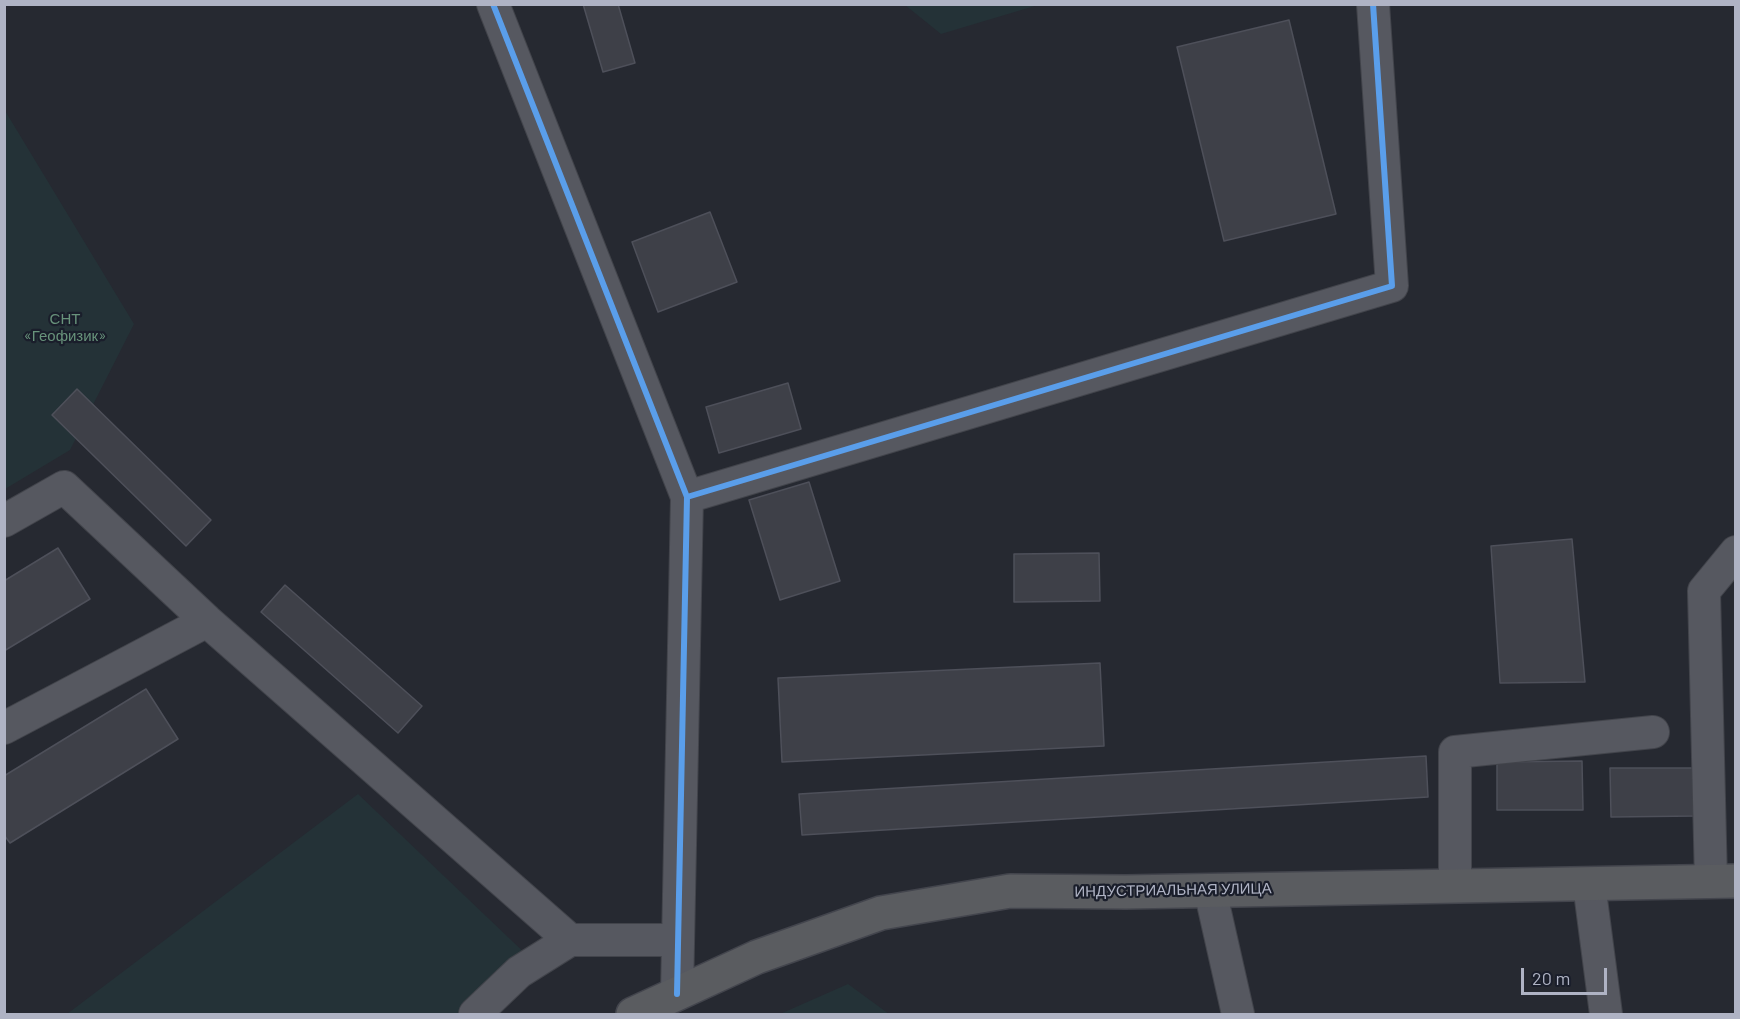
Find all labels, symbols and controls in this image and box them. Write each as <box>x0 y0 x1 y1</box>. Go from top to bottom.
park label: СНТ «Геофизик» <box>24 310 106 345</box>
street label: ИНДУСТРИАЛЬНАЯ УЛИЦА <box>1074 879 1272 901</box>
scale bar <box>1524 956 1610 994</box>
text: 20 m <box>1532 967 1570 989</box>

